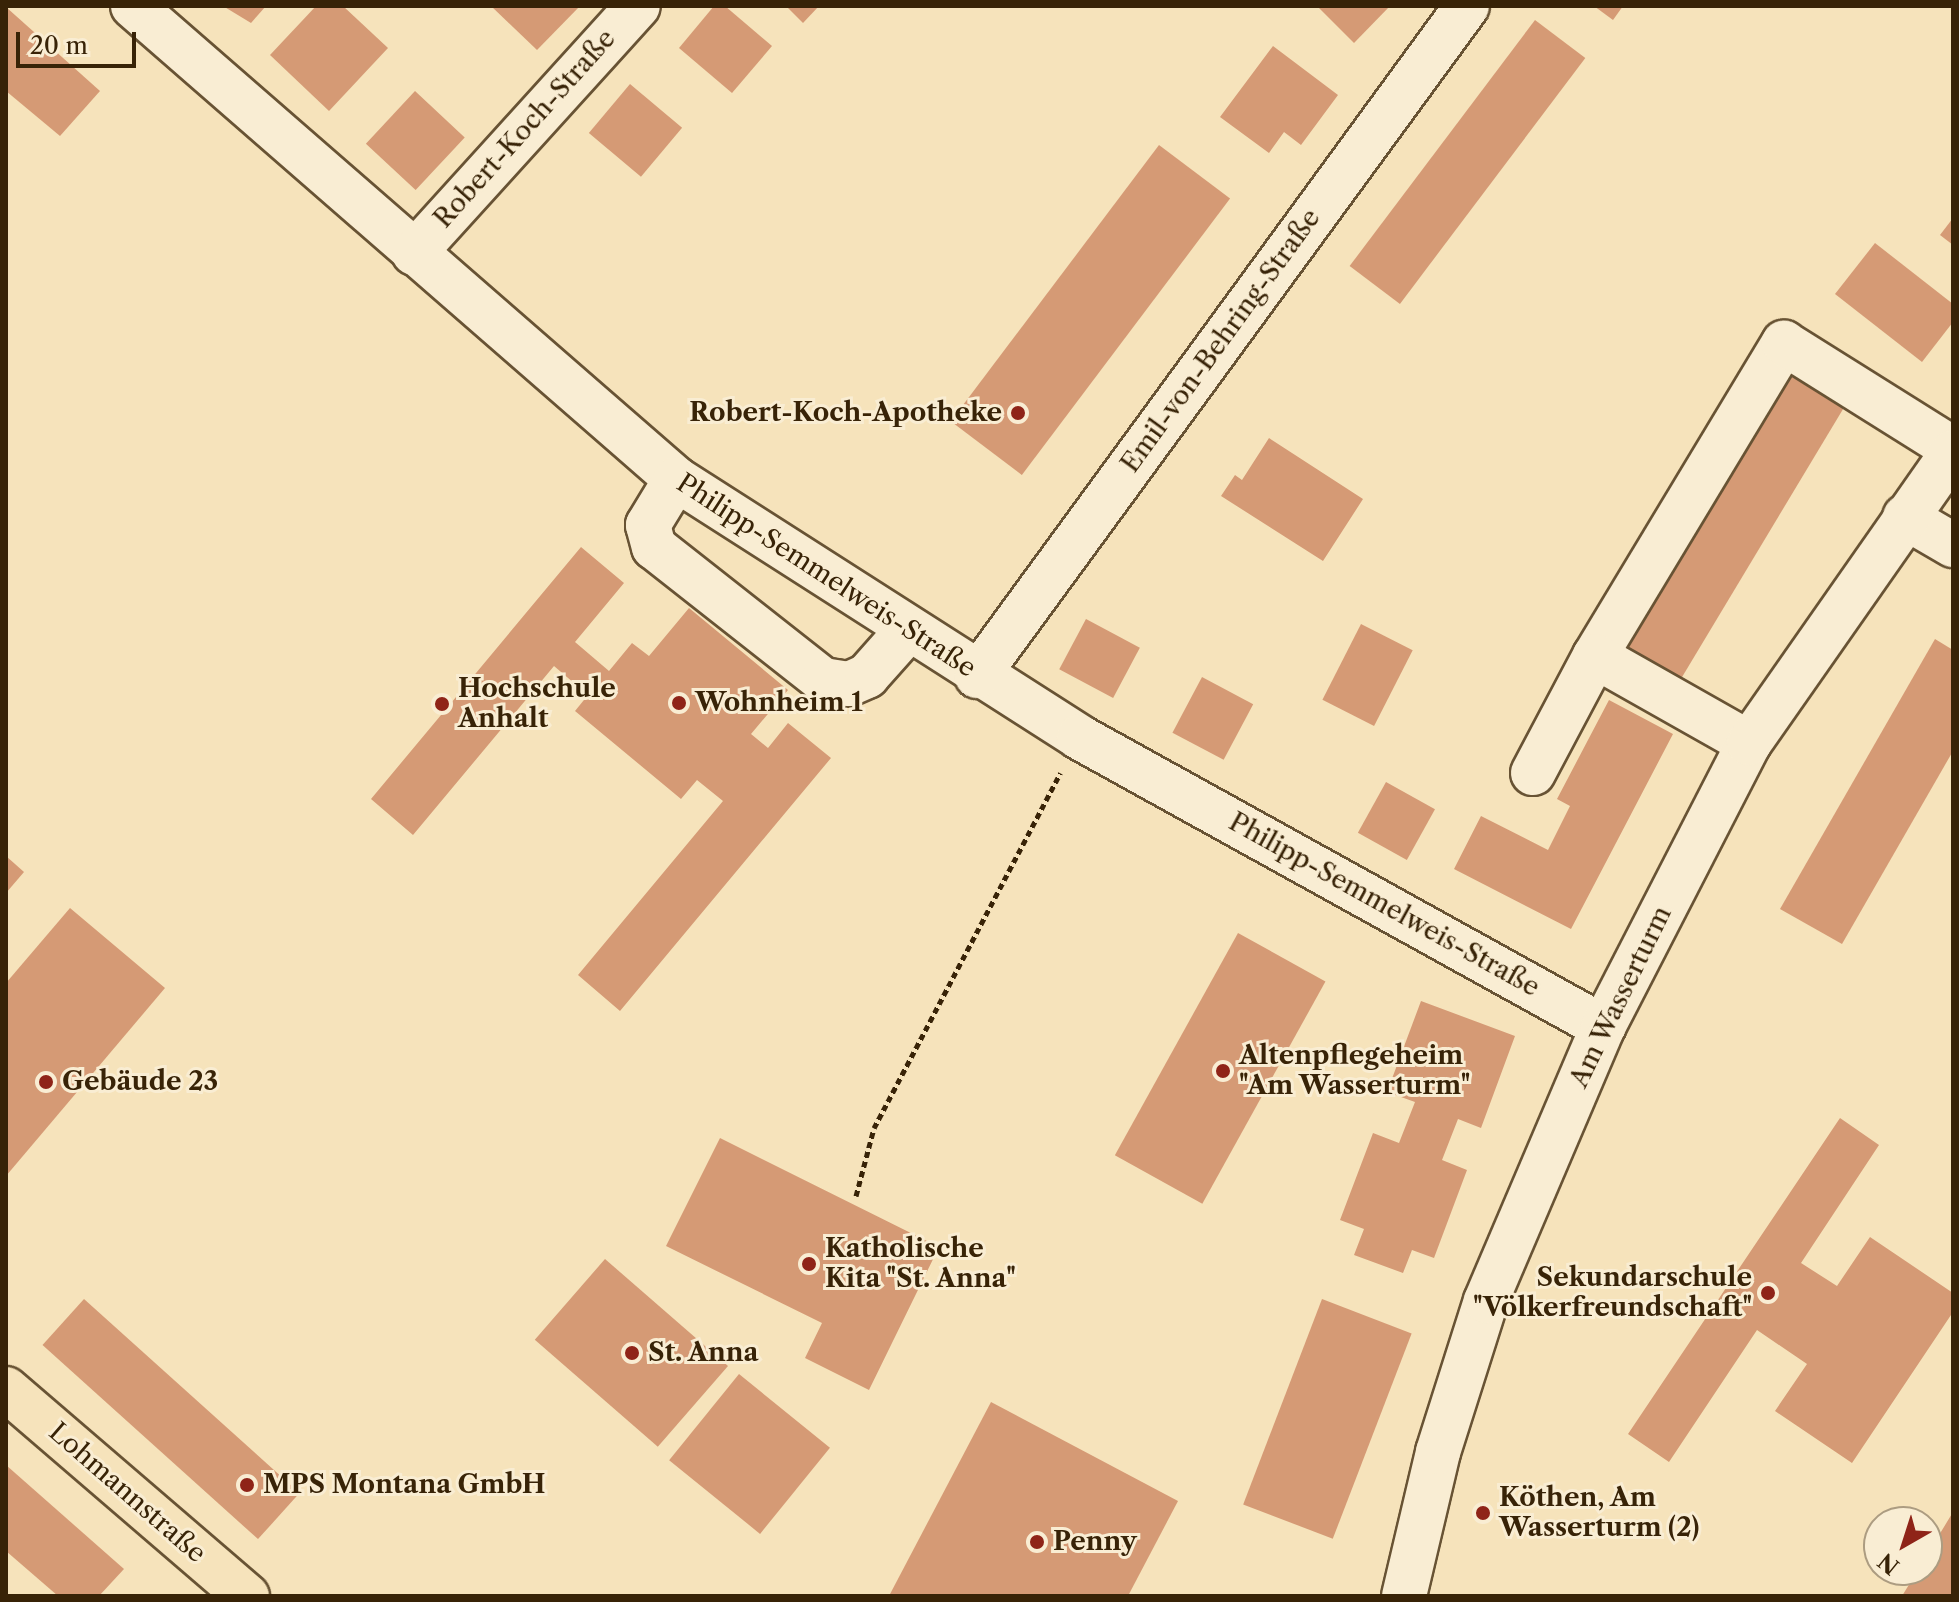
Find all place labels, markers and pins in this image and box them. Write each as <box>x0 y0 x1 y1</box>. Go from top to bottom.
place label: Robert-Koch-Apotheke <box>689 397 1002 429</box>
marker: Robert-Koch-Apotheke <box>1009 404 1027 422</box>
place label: Hochschule Anhalt <box>458 673 616 734</box>
place label: Wohnheim 1 <box>695 687 863 719</box>
marker: Wohnheim 1 <box>670 694 688 712</box>
marker: Hochschule Anhalt <box>433 695 451 713</box>
place label: Altenpflegeheim "Am Wasserturm" <box>1239 1040 1471 1102</box>
marker: Altenpflegeheim "Am Wasserturm" <box>1214 1062 1232 1080</box>
place label: Gebäude 23 <box>62 1066 218 1098</box>
marker: Gebäude 23 <box>37 1073 55 1091</box>
place label: Katholische Kita "St. Anna" <box>825 1233 1017 1294</box>
marker: Katholische Kita "St. Anna" <box>800 1255 818 1273</box>
place label: Sekundarschule "Völkerfreundschaft" <box>1473 1262 1752 1324</box>
marker: Sekundarschule "Völkerfreundschaft" <box>1759 1284 1777 1302</box>
place label: St. Anna <box>648 1337 760 1369</box>
marker: St. Anna <box>623 1344 641 1362</box>
place label: MPS Montana GmbH <box>263 1469 546 1501</box>
marker: MPS Montana GmbH <box>238 1476 256 1494</box>
place label: Köthen, Am Wasserturm (2) <box>1499 1482 1699 1544</box>
marker: Köthen, Am Wasserturm (2) <box>1474 1504 1492 1522</box>
place label: Penny <box>1053 1526 1137 1558</box>
marker: Penny <box>1028 1533 1046 1551</box>

